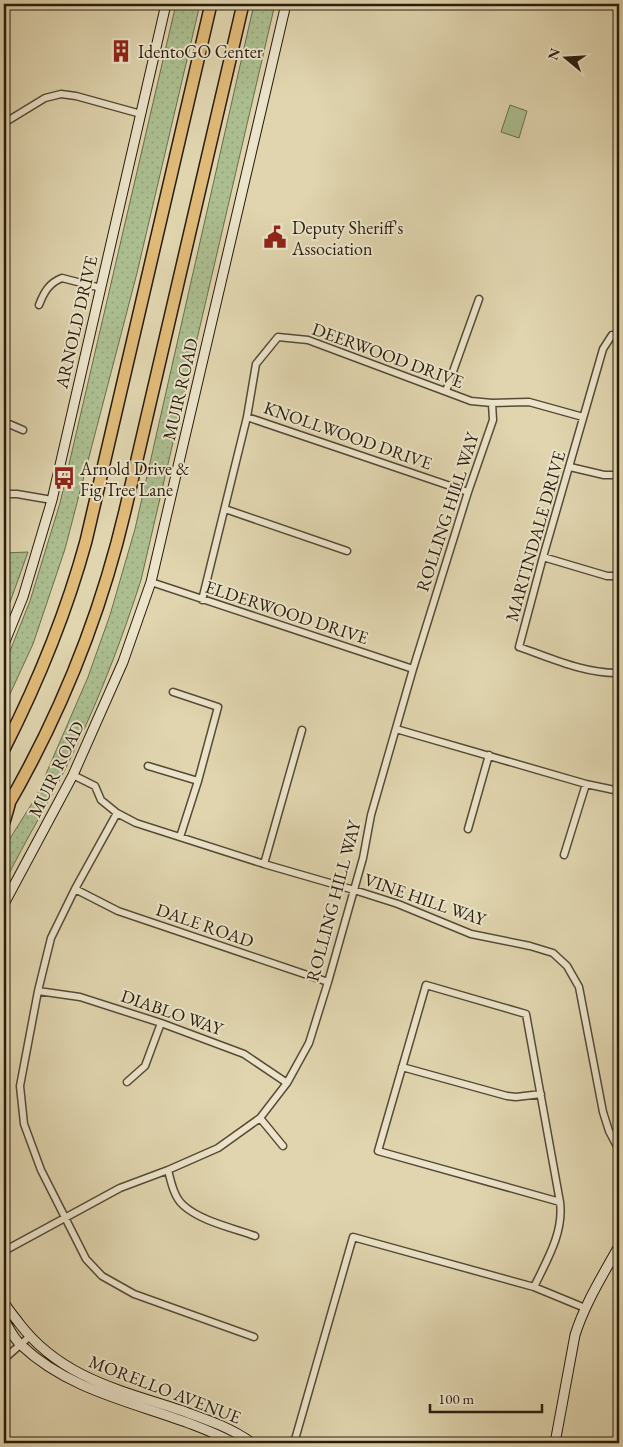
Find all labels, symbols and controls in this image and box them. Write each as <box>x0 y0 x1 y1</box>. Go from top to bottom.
north arrow <box>540 32 590 82</box>
building icon: IdentoGO Center <box>108 38 134 64</box>
place label: IdentoGO Center <box>138 40 263 63</box>
text: N <box>543 45 564 62</box>
place label: Deputy Sheriff's Association <box>291 216 404 260</box>
public building icon: Deputy Sheriff's Association <box>262 224 288 250</box>
street label: ARNOLD DRIVE <box>49 253 102 392</box>
street label: DEERWOOD DRIVE <box>309 317 467 393</box>
street label: MUIR ROAD <box>157 336 203 442</box>
street label: KNOLLWOOD DRIVE <box>261 395 435 475</box>
street label: ROLLING HILL WAY <box>410 428 484 594</box>
street label: MARTINDALE DRIVE <box>500 448 570 624</box>
place label: Arnold Drive & Fig Tree Lane <box>79 457 190 501</box>
bus stop icon: Arnold Drive & Fig Tree Lane <box>51 465 77 491</box>
street label: ELDERWOOD DRIVE <box>202 575 372 649</box>
street label: MUIR ROAD <box>23 717 89 821</box>
street label: ROLLING HILL WAY <box>300 816 366 984</box>
street label: VINE HILL WAY <box>361 867 490 931</box>
street label: DALE ROAD <box>153 898 257 952</box>
street label: DIABLO WAY <box>118 984 227 1041</box>
street label: MORELLO AVENUE <box>86 1349 244 1429</box>
scale bar <box>430 1382 543 1414</box>
text: 100 m <box>438 1389 475 1408</box>

